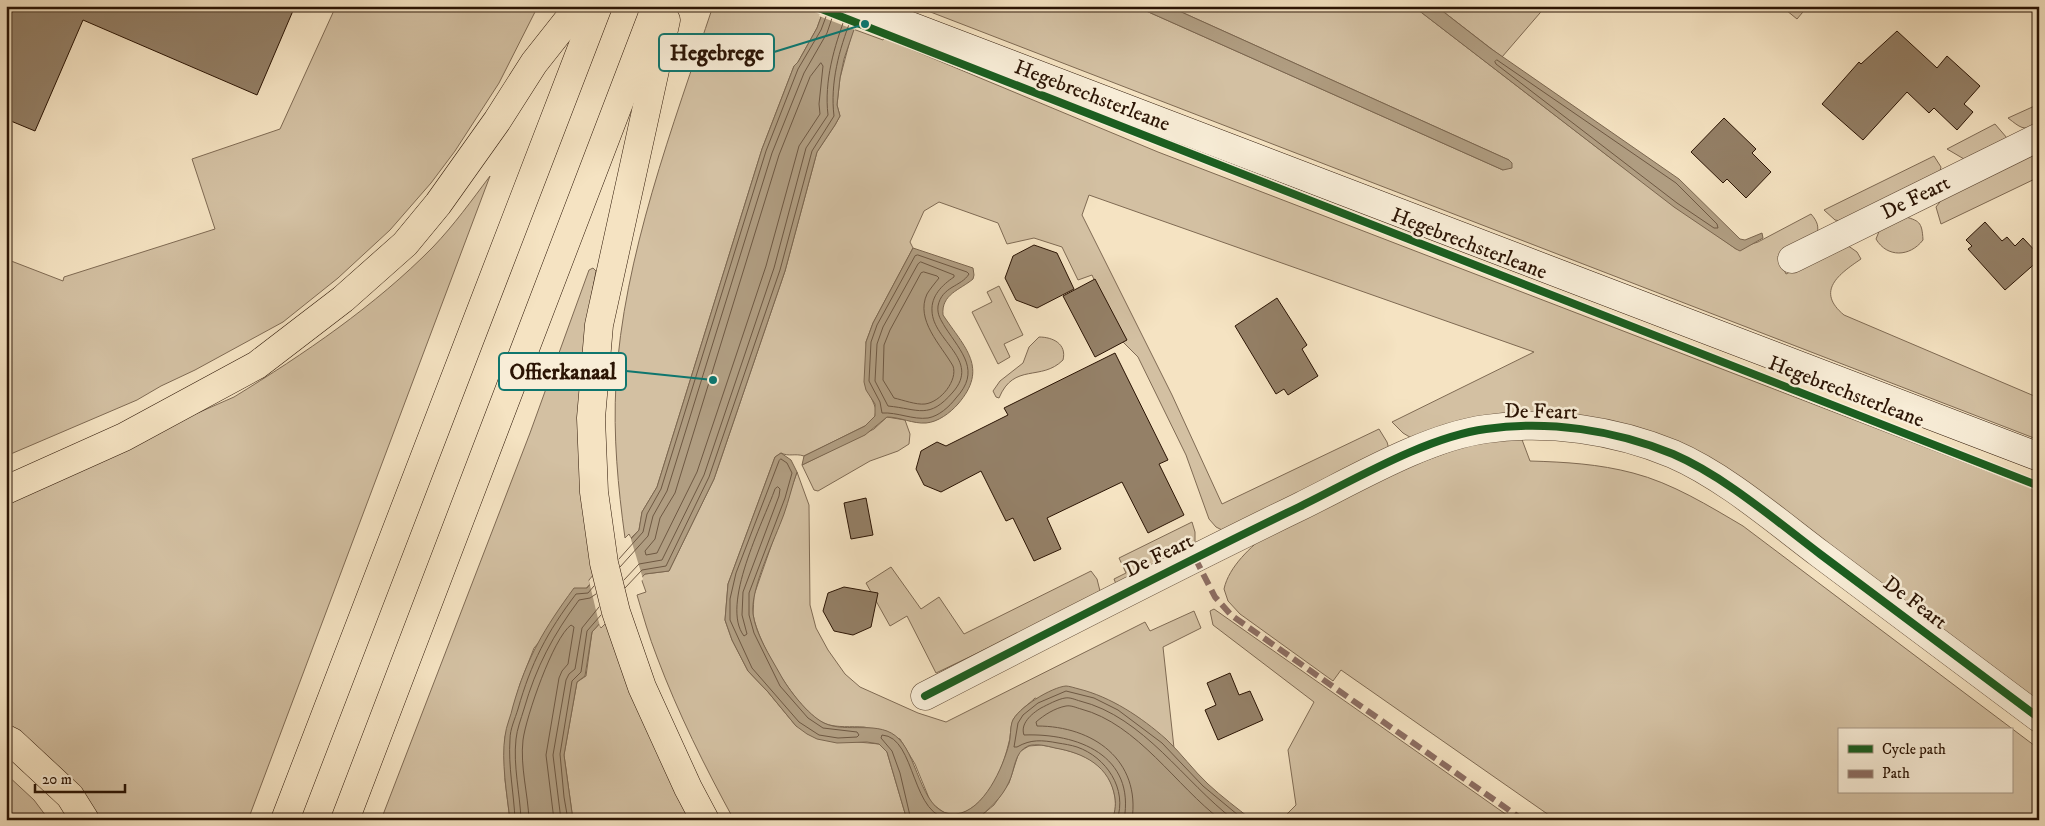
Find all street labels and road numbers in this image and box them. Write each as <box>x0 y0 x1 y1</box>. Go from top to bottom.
street label: Hegebrechsterleane <box>1010 54 1174 138</box>
street label: De Feart <box>1877 170 1955 226</box>
street label: Hegebrechsterleane <box>1387 202 1551 286</box>
street label: Hegebrechsterleane <box>1764 350 1928 434</box>
street label: De Feart <box>1504 398 1578 426</box>
street label: De Feart <box>1120 528 1198 584</box>
street label: De Feart <box>1878 571 1952 636</box>

